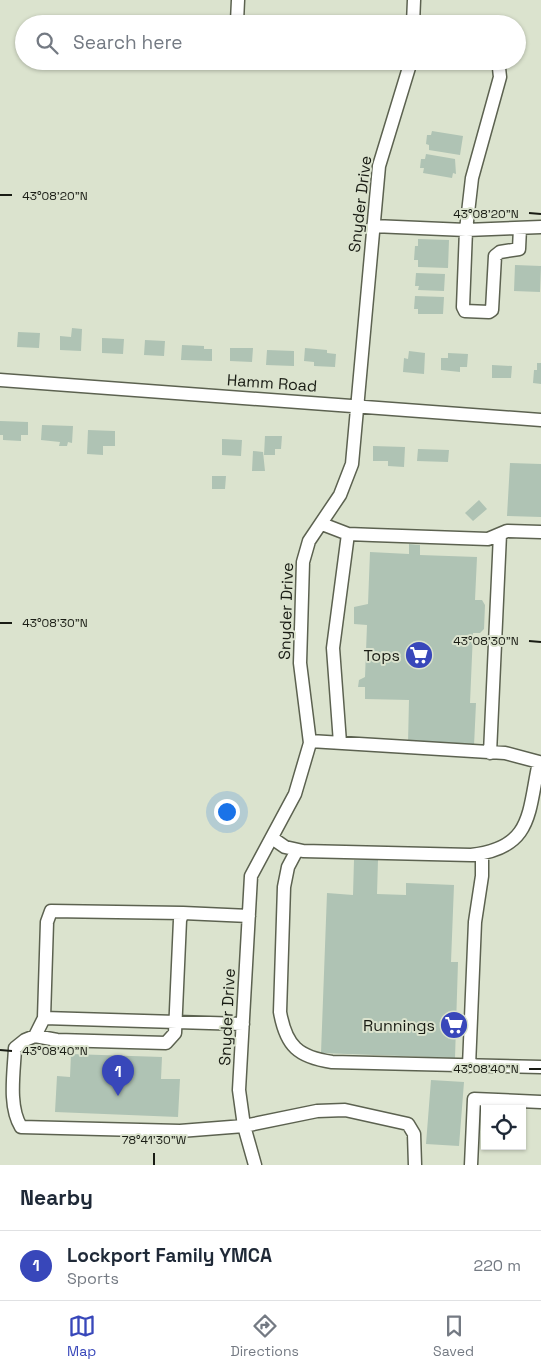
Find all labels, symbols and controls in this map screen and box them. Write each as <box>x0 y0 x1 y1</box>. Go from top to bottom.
search box <box>15 15 526 70</box>
icon: search <box>33 29 61 57</box>
text: Search here <box>73 30 183 55</box>
street label: Snyder Drive <box>344 154 376 254</box>
text: 43°08'20"N <box>22 188 88 204</box>
text: 43°08'20"N <box>453 206 519 222</box>
street label: Hamm Road <box>226 369 318 397</box>
street label: Snyder Drive <box>274 562 298 660</box>
text: 43°08'30"N <box>22 615 88 631</box>
text: 43°08'30"N <box>453 633 519 649</box>
supermarket icon: Tops <box>404 640 434 670</box>
place label: Tops <box>364 645 400 666</box>
your location <box>214 799 240 825</box>
street label: Snyder Drive <box>214 968 240 1066</box>
supermarket icon: Runnings <box>439 1010 469 1040</box>
place label: Runnings <box>363 1015 435 1036</box>
text: 43°08'40"N <box>22 1043 88 1059</box>
pin: 1 <box>102 1055 134 1096</box>
text: 43°08'40"N <box>453 1061 519 1077</box>
map controls <box>481 1105 526 1150</box>
button: locate <box>481 1105 526 1150</box>
text: 78°41'30"W <box>122 1132 187 1148</box>
text: Nearby <box>20 1184 93 1211</box>
text: Lockport Family YMCA <box>67 1243 272 1268</box>
text: 1 <box>32 1255 40 1276</box>
text: 220 m <box>474 1255 521 1276</box>
text: Sports <box>67 1268 119 1289</box>
tab: Map <box>67 1312 96 1360</box>
tab: Directions <box>230 1312 299 1360</box>
tab: Saved <box>433 1312 474 1360</box>

